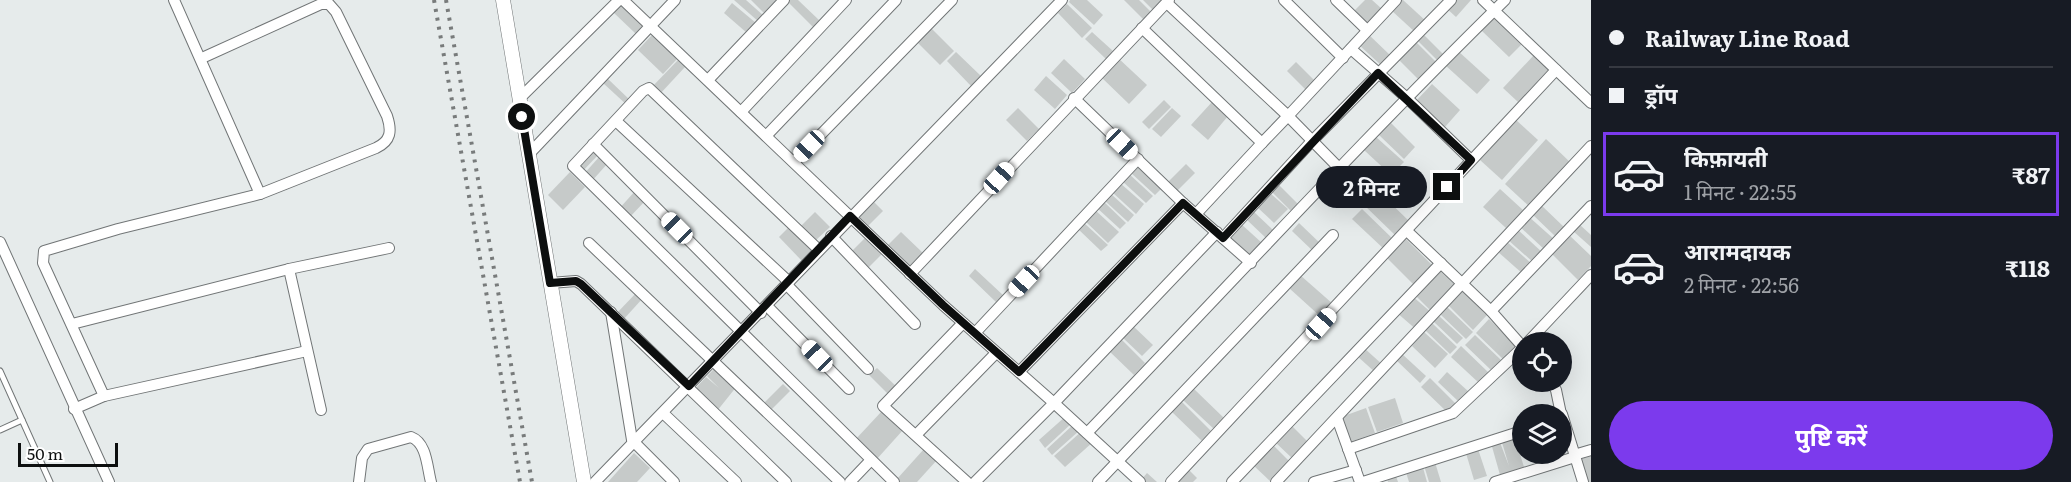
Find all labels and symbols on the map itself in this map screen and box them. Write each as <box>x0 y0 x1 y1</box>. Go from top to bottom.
route start <box>508 103 535 130</box>
car <box>1103 125 1141 163</box>
car <box>790 127 828 165</box>
car <box>980 159 1018 197</box>
callout: 2 मिनट <box>1315 166 1426 208</box>
route end <box>1433 173 1460 200</box>
car <box>658 209 696 247</box>
car <box>1005 262 1043 300</box>
car <box>1302 305 1340 343</box>
car <box>798 337 836 375</box>
scale bar <box>18 440 118 468</box>

